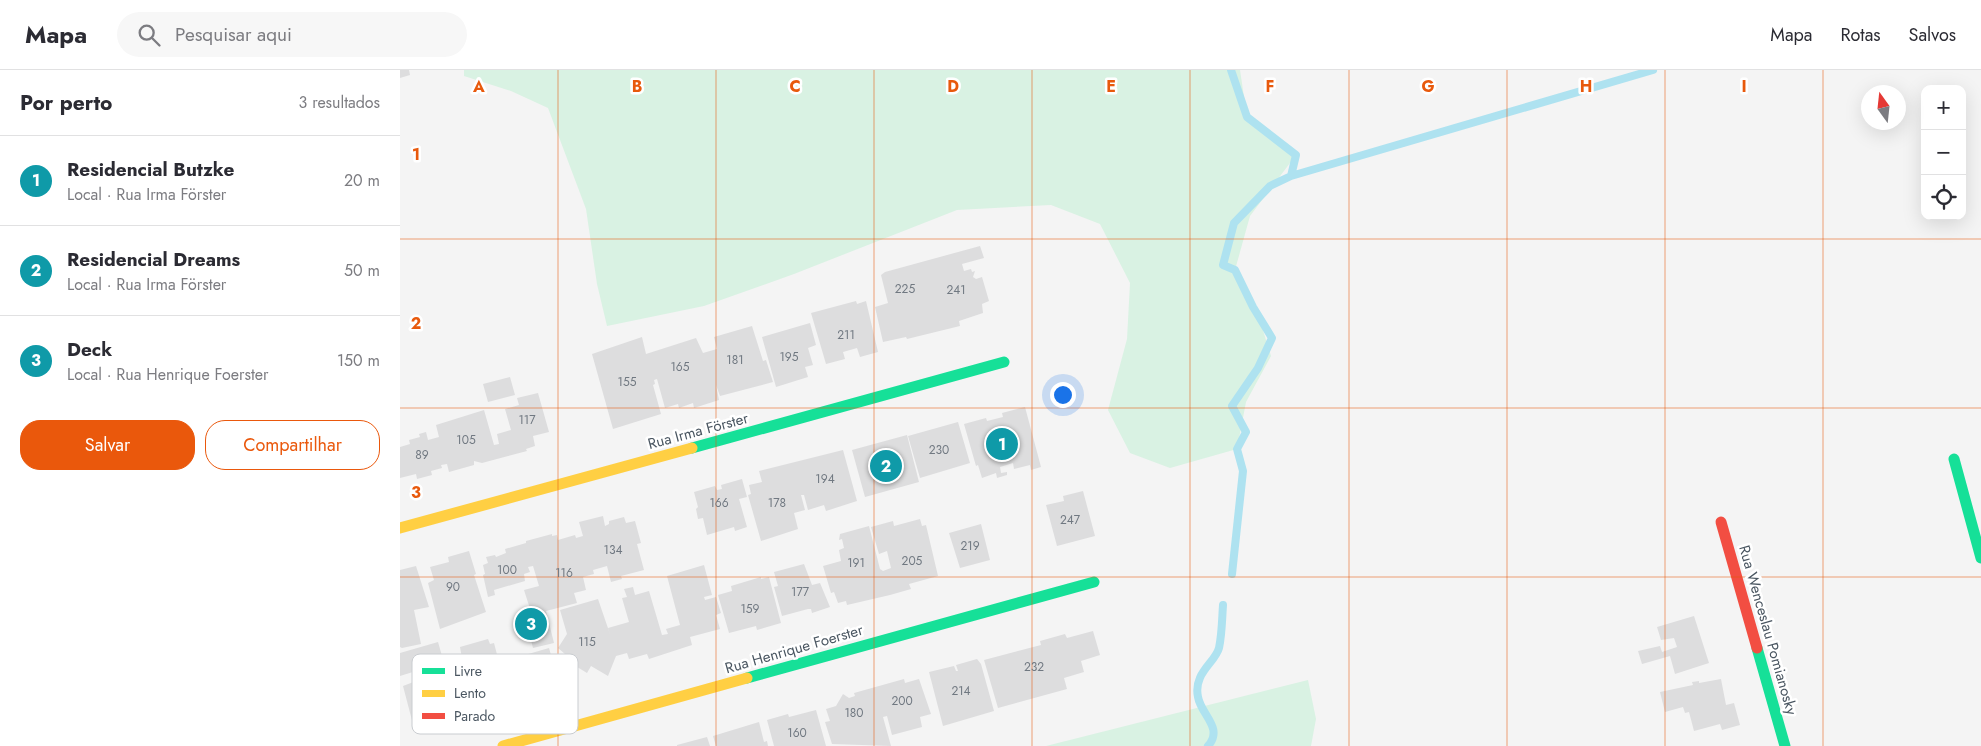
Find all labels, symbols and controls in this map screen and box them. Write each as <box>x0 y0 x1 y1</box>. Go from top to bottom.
search box <box>117 12 467 57</box>
text: Mapa <box>25 17 87 52</box>
icon: search <box>135 21 163 49</box>
text: Pesquisar aqui <box>175 21 292 48</box>
text: Mapa <box>1770 22 1812 48</box>
text: Rotas <box>1840 22 1881 48</box>
text: Salvos <box>1909 22 1956 48</box>
text: A <box>472 75 485 98</box>
text: B <box>632 75 642 98</box>
text: C <box>789 75 801 98</box>
text: D <box>947 75 959 98</box>
text: E <box>1106 75 1116 98</box>
text: F <box>1266 75 1274 98</box>
text: G <box>1421 75 1435 98</box>
text: H <box>1580 75 1592 98</box>
text: I <box>1741 75 1747 98</box>
north arrow <box>1861 85 1906 130</box>
map controls <box>1921 85 1966 220</box>
button: + <box>1921 85 1966 130</box>
text: Por perto <box>20 88 112 118</box>
text: 3 resultados <box>299 91 380 114</box>
button: − <box>1921 130 1966 175</box>
text: 1 <box>412 143 420 166</box>
text: Residencial Butzke <box>67 156 234 183</box>
text: 1 <box>32 169 40 192</box>
text: 20 m <box>344 169 380 192</box>
button: locate <box>1921 175 1966 220</box>
text: Local · Rua Irma Förster <box>67 183 226 206</box>
text: Residencial Dreams <box>67 246 240 273</box>
text: 2 <box>31 259 41 282</box>
text: 50 m <box>344 259 380 282</box>
text: Local · Rua Irma Förster <box>67 273 226 296</box>
house number: 225 <box>895 280 915 298</box>
house number: 241 <box>946 281 966 299</box>
text: 2 <box>411 312 421 335</box>
house number: 211 <box>837 326 855 344</box>
text: Deck <box>67 336 112 363</box>
house number: 195 <box>779 348 799 366</box>
text: 3 <box>31 349 41 372</box>
text: 150 m <box>337 349 380 372</box>
house number: 181 <box>726 351 744 369</box>
house number: 165 <box>670 358 690 376</box>
text: Local · Rua Henrique Foerster <box>67 363 269 386</box>
house number: 155 <box>618 373 637 391</box>
your location <box>1050 382 1076 408</box>
street label: Rua Irma Förster <box>645 407 751 455</box>
house number: 117 <box>518 411 536 429</box>
button: Salvar <box>20 420 195 470</box>
button: Compartilhar <box>205 420 380 470</box>
pin: 1 <box>986 425 1018 463</box>
house number: 105 <box>456 431 476 449</box>
house number: 230 <box>929 441 949 459</box>
house number: 89 <box>415 446 429 464</box>
pin: 2 <box>870 447 902 485</box>
house number: 194 <box>815 470 835 488</box>
text: 3 <box>411 481 421 504</box>
house number: 166 <box>709 494 729 512</box>
house number: 178 <box>768 494 786 512</box>
house number: 247 <box>1060 511 1081 529</box>
house number: 219 <box>960 537 980 555</box>
house number: 134 <box>604 541 622 559</box>
street label: Rua Wenceslau Pomianosky <box>1733 543 1803 718</box>
house number: 205 <box>902 552 923 570</box>
house number: 191 <box>847 554 865 572</box>
house number: 100 <box>497 561 517 579</box>
house number: 116 <box>555 564 573 582</box>
house number: 90 <box>446 578 460 596</box>
house number: 177 <box>791 583 810 601</box>
house number: 159 <box>740 600 760 618</box>
pin: 3 <box>515 605 547 643</box>
street label: Rua Henrique Foerster <box>722 619 866 679</box>
house number: 115 <box>578 633 596 651</box>
legend <box>412 654 578 734</box>
house number: 232 <box>1024 658 1044 676</box>
text: Livre <box>454 661 482 681</box>
house number: 214 <box>951 682 971 700</box>
text: Lento <box>454 683 486 703</box>
house number: 200 <box>891 692 913 710</box>
house number: 180 <box>844 704 864 722</box>
text: Parado <box>454 706 496 726</box>
house number: 160 <box>787 724 807 742</box>

